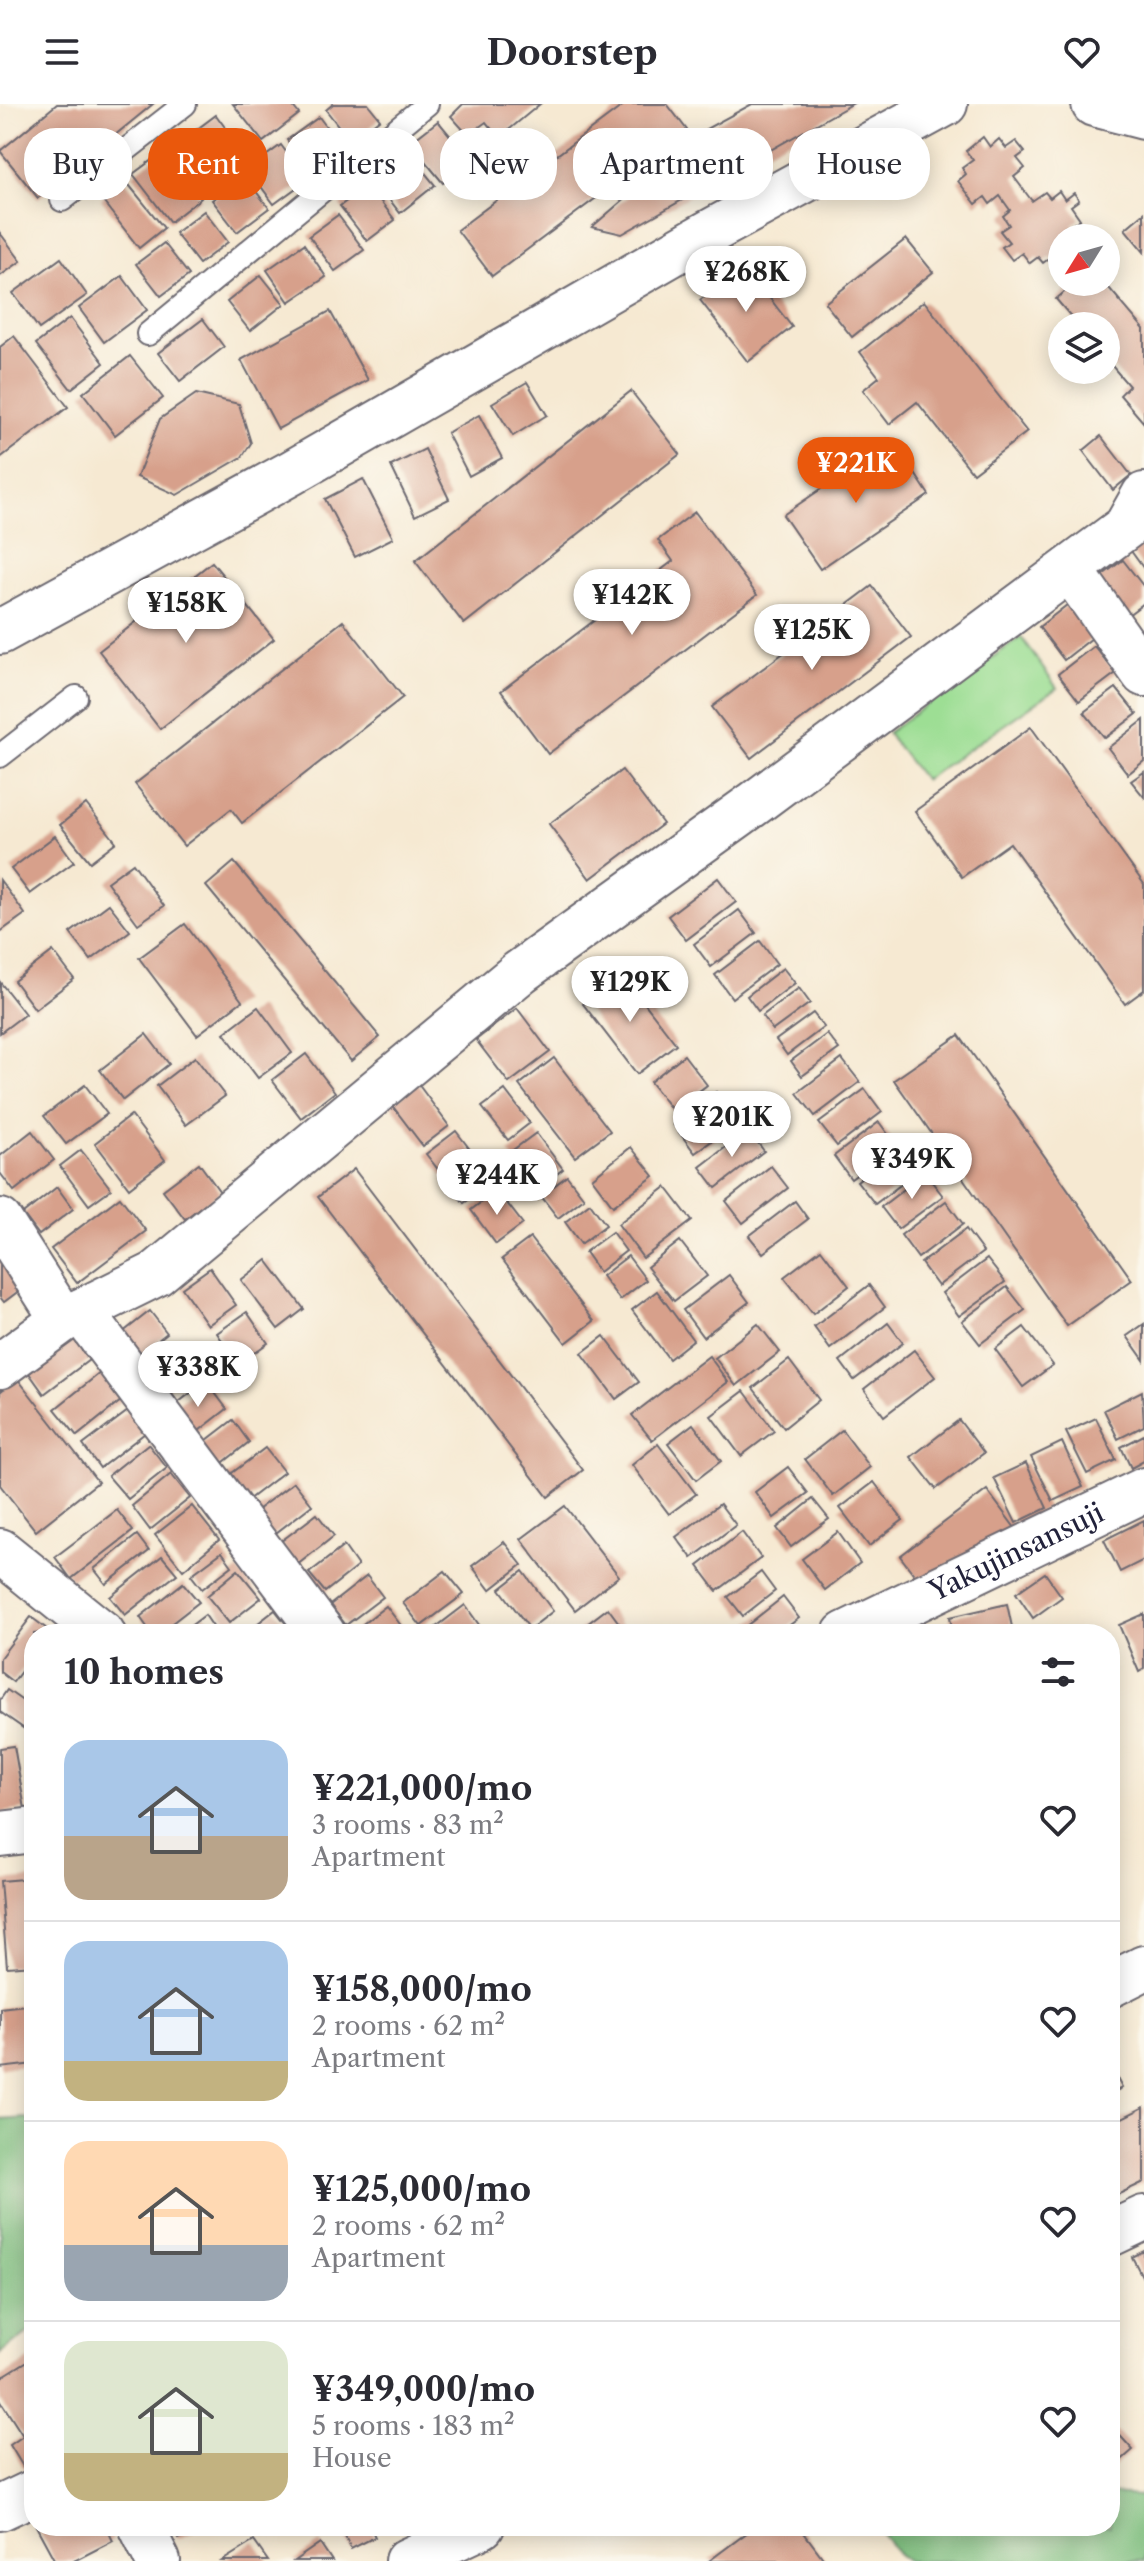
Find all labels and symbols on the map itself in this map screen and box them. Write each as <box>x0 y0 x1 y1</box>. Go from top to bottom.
north arrow <box>1048 224 1120 296</box>
pin: ¥268K <box>690 246 802 314</box>
pin: ¥221K <box>800 437 912 505</box>
pin: ¥142K <box>576 569 688 637</box>
pin: ¥158K <box>130 577 242 645</box>
pin: ¥125K <box>756 604 868 672</box>
pin: ¥129K <box>574 956 686 1024</box>
pin: ¥201K <box>676 1091 788 1159</box>
pin: ¥349K <box>856 1133 968 1201</box>
pin: ¥244K <box>441 1149 553 1217</box>
pin: ¥338K <box>142 1341 254 1409</box>
street label: Yakujinsansuji <box>922 1495 1109 1608</box>

